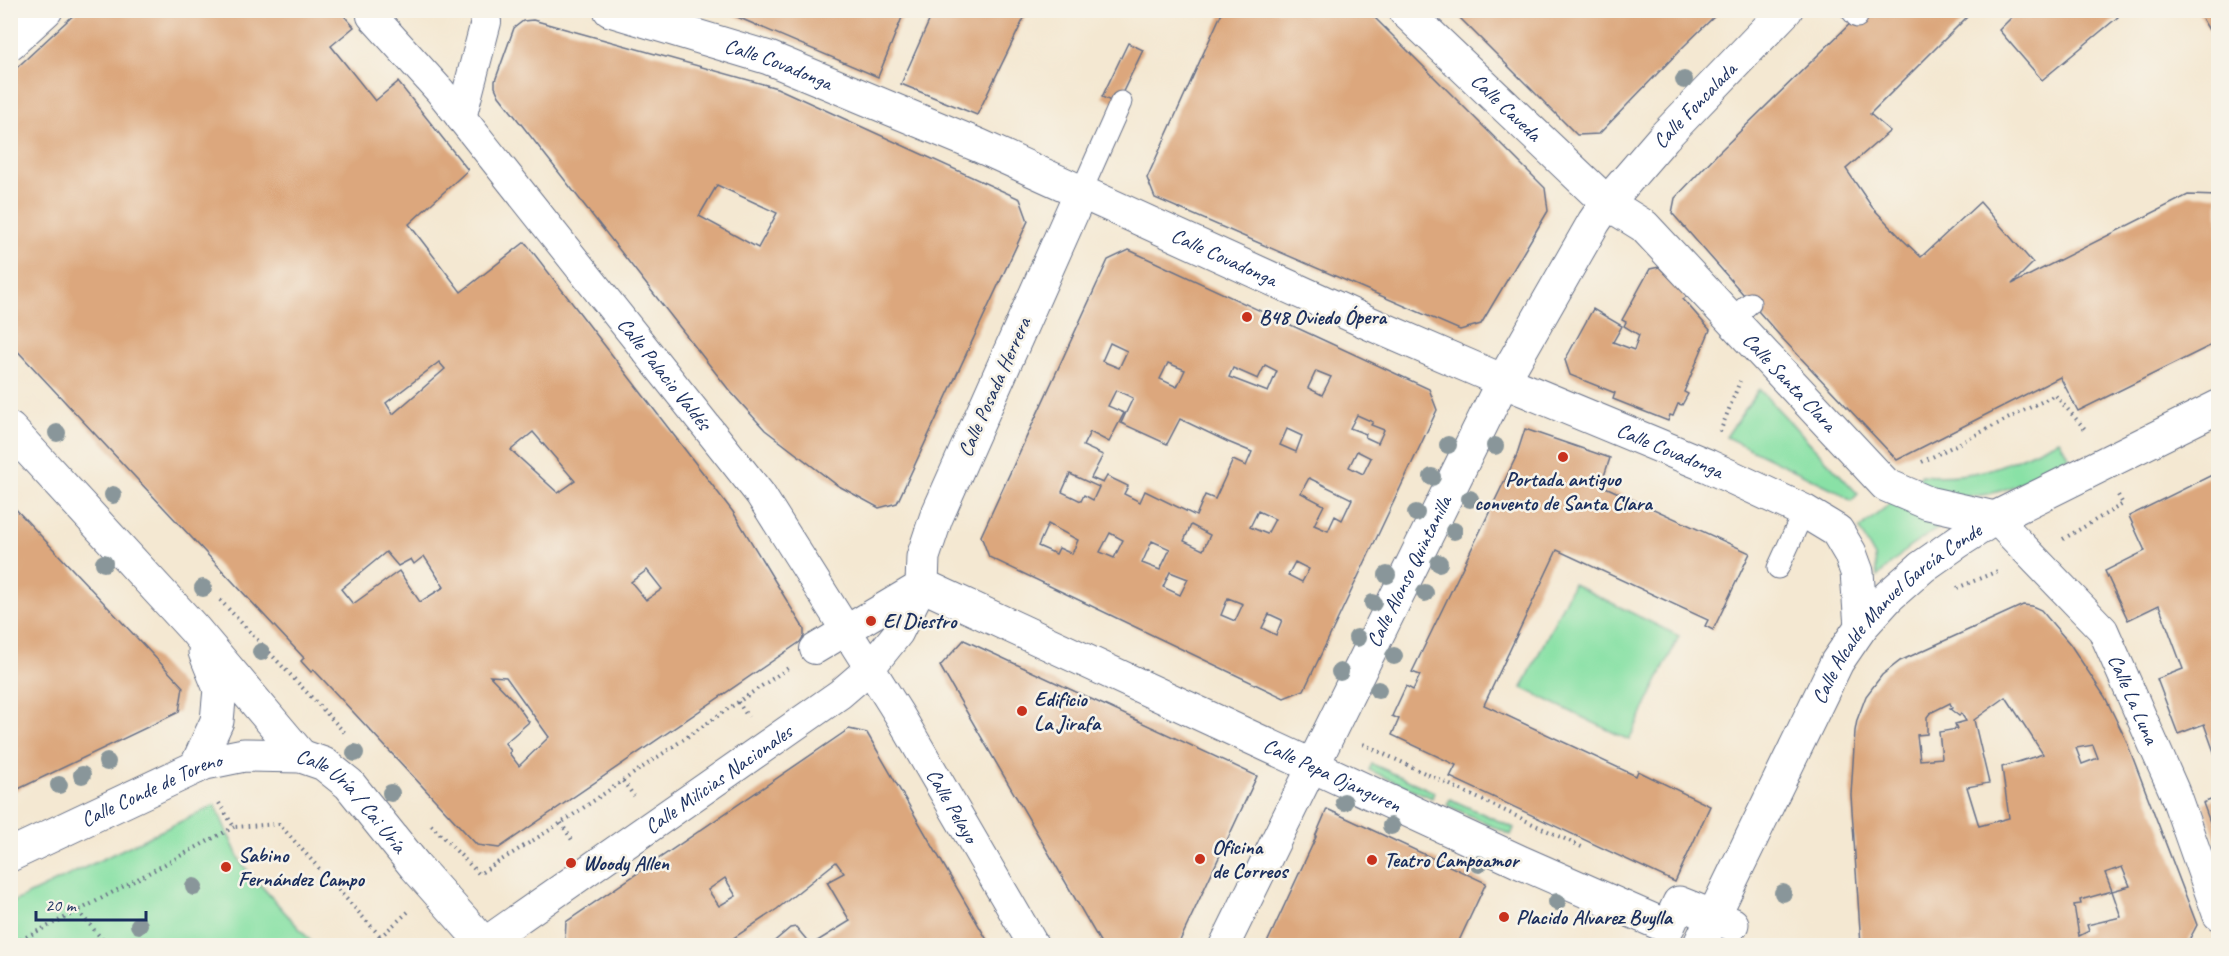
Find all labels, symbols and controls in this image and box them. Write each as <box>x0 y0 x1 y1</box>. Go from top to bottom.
street label: Calle Covadonga <box>722 32 838 97</box>
street label: Calle Foncalada <box>1647 55 1744 154</box>
street label: Calle Caveda <box>1466 68 1548 148</box>
street label: Calle Covadonga <box>1167 222 1283 293</box>
place label: B48 Oviedo Ópera <box>1259 304 1388 330</box>
marker: B48 Oviedo Ópera <box>1240 310 1254 324</box>
street label: Calle Palacio Valdés <box>612 312 718 437</box>
street label: Calle Posada Herrera <box>952 312 1037 461</box>
street label: Calle Santa Clara <box>1737 327 1844 439</box>
street label: Calle Covadonga <box>1613 417 1730 485</box>
marker: Portada antiguo convento de Santa Clara <box>1556 450 1570 464</box>
place label: Portada antiguo convento de Santa Clara <box>1474 466 1653 516</box>
street label: Calle Alonso Quintanilla <box>1360 489 1458 651</box>
street label: Calle Alcalde Manuel García Conde <box>1806 517 1987 708</box>
place label: El Diestro <box>883 608 958 634</box>
marker: El Diestro <box>864 614 878 628</box>
street label: Calle La Luna <box>2102 650 2165 749</box>
place label: Edificio La Jirafa <box>1034 686 1102 736</box>
marker: Edificio La Jirafa <box>1015 704 1029 718</box>
street label: Calle Milicias Nacionales <box>640 717 799 840</box>
street label: Calle Pepa Ojanguren <box>1259 732 1406 818</box>
street label: Calle Uría / Cai Uría <box>293 742 413 860</box>
street label: Calle Conde de Toreno <box>77 746 226 833</box>
street label: Calle Pelayo <box>920 764 985 850</box>
place label: Oficina de Correos <box>1212 834 1290 884</box>
place label: Sabino Fernández Campo <box>238 842 365 892</box>
place label: Teatro Campoamor <box>1384 847 1521 873</box>
place label: Woody Allen <box>583 850 669 877</box>
marker: Oficina de Correos <box>1193 852 1207 866</box>
marker: Teatro Campoamor <box>1365 853 1379 867</box>
marker: Woody Allen <box>564 856 578 870</box>
marker: Sabino Fernández Campo <box>219 860 233 874</box>
scale bar <box>36 884 146 922</box>
text: 20 m <box>45 894 78 916</box>
place label: Placido Alvarez Buylla <box>1516 904 1673 931</box>
marker: Placido Alvarez Buylla <box>1497 910 1511 924</box>

